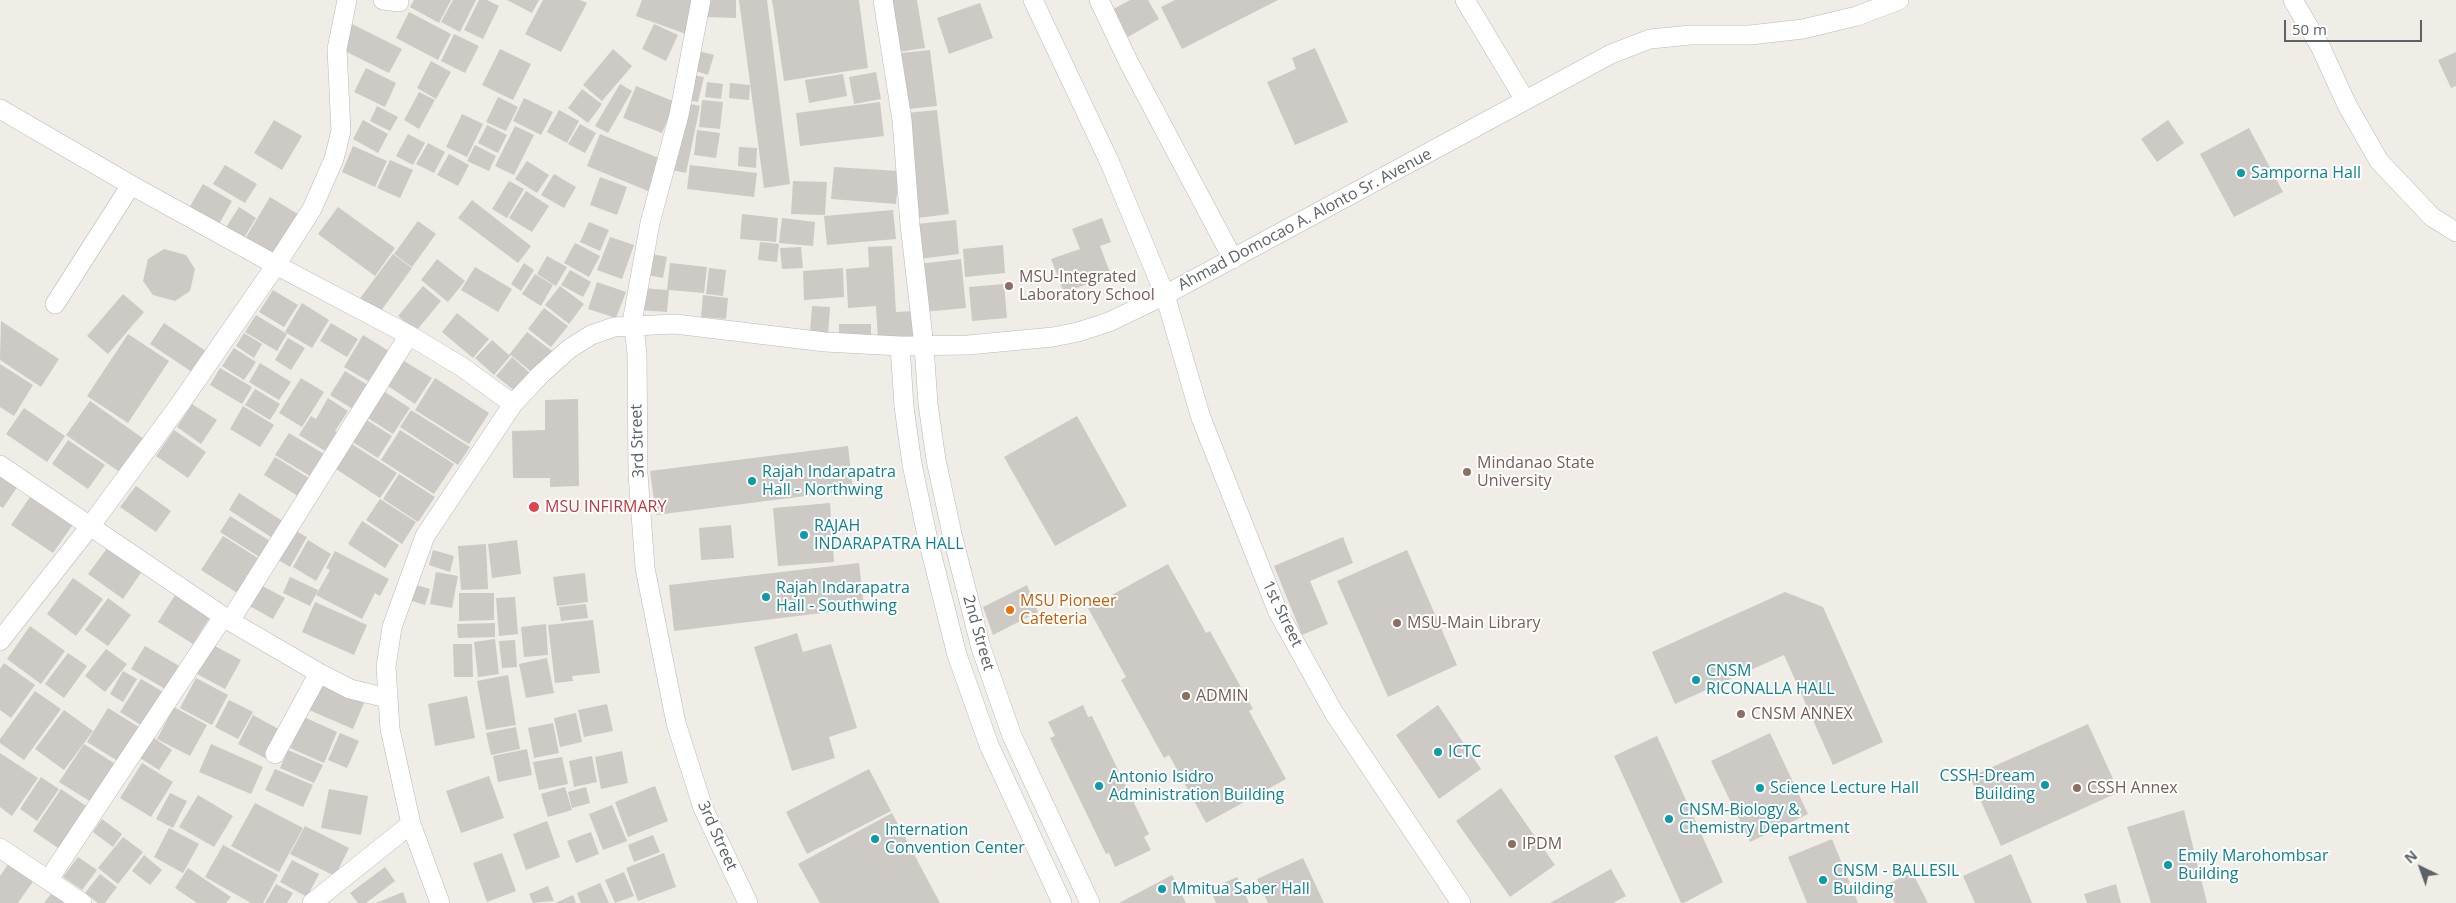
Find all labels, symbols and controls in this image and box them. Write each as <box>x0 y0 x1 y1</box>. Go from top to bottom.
scale bar <box>2286 10 2424 42</box>
text: 50 m <box>2292 19 2327 39</box>
street label: Ahmad Domocao A. Alonto Sr. Avenue <box>1175 145 1435 295</box>
place label: Samporna Hall <box>2251 163 2361 183</box>
marker: Samporna Hall <box>2235 167 2247 179</box>
place label: MSU-Integrated Laboratory School <box>1019 267 1155 305</box>
marker: MSU-Integrated Laboratory School <box>1003 280 1015 292</box>
street label: 3rd Street <box>627 404 649 478</box>
place label: Mindanao State University <box>1477 453 1594 491</box>
place label: Rajah Indarapatra Hall - Northwing <box>762 462 896 500</box>
marker: Mindanao State University <box>1461 466 1473 478</box>
marker: Rajah Indarapatra Hall - Northwing <box>746 475 758 487</box>
place label: MSU INFIRMARY <box>545 497 666 517</box>
marker: MSU INFIRMARY <box>527 500 541 514</box>
place label: RAJAH INDARAPATRA HALL <box>814 516 964 554</box>
marker: RAJAH INDARAPATRA HALL <box>798 529 810 541</box>
place label: Rajah Indarapatra Hall - Southwing <box>776 578 910 616</box>
street label: 1st Street <box>1258 578 1306 650</box>
marker: Rajah Indarapatra Hall - Southwing <box>760 591 772 603</box>
place label: MSU Pioneer Cafeteria <box>1020 591 1117 629</box>
street label: 2nd Street <box>958 593 998 673</box>
marker: MSU Pioneer Cafeteria <box>1004 604 1016 616</box>
place label: MSU-Main Library <box>1407 613 1540 633</box>
marker: MSU-Main Library <box>1391 617 1403 629</box>
place label: CNSM RICONALLA HALL <box>1706 661 1835 699</box>
marker: CNSM RICONALLA HALL <box>1690 674 1702 686</box>
place label: ADMIN <box>1196 686 1249 706</box>
marker: ADMIN <box>1180 690 1192 702</box>
place label: CNSM ANNEX <box>1751 704 1853 724</box>
marker: CNSM ANNEX <box>1735 708 1747 720</box>
place label: ICTC <box>1448 742 1481 762</box>
marker: ICTC <box>1432 746 1444 758</box>
place label: CSSH-Dream Building <box>1940 766 2035 804</box>
place label: Antonio Isidro Administration Building <box>1109 767 1284 805</box>
place label: Science Lecture Hall <box>1770 778 1919 798</box>
place label: CSSH Annex <box>2087 778 2178 798</box>
marker: CSSH-Dream Building <box>2039 779 2051 791</box>
marker: Antonio Isidro Administration Building <box>1093 780 1105 792</box>
marker: Science Lecture Hall <box>1754 782 1766 794</box>
marker: CSSH Annex <box>2071 782 2083 794</box>
street label: 3rd Street <box>693 798 741 874</box>
place label: CNSM-Biology & Chemistry Department <box>1679 800 1850 838</box>
marker: CNSM-Biology & Chemistry Department <box>1663 813 1675 825</box>
place label: Internation Convention Center <box>885 820 1025 858</box>
marker: Internation Convention Center <box>869 833 881 845</box>
place label: IPDM <box>1522 834 1562 854</box>
marker: IPDM <box>1506 838 1518 850</box>
north arrow <box>2396 843 2446 893</box>
place label: Emily Marohombsar Building <box>2178 846 2328 884</box>
text: N <box>2400 846 2421 867</box>
marker: Emily Marohombsar Building <box>2162 859 2174 871</box>
place label: CNSM - BALLESIL Building <box>1833 861 1959 899</box>
marker: CNSM - BALLESIL Building <box>1817 874 1829 886</box>
place label: Mmitua Saber Hall <box>1172 879 1310 899</box>
marker: Mmitua Saber Hall <box>1156 883 1168 895</box>

